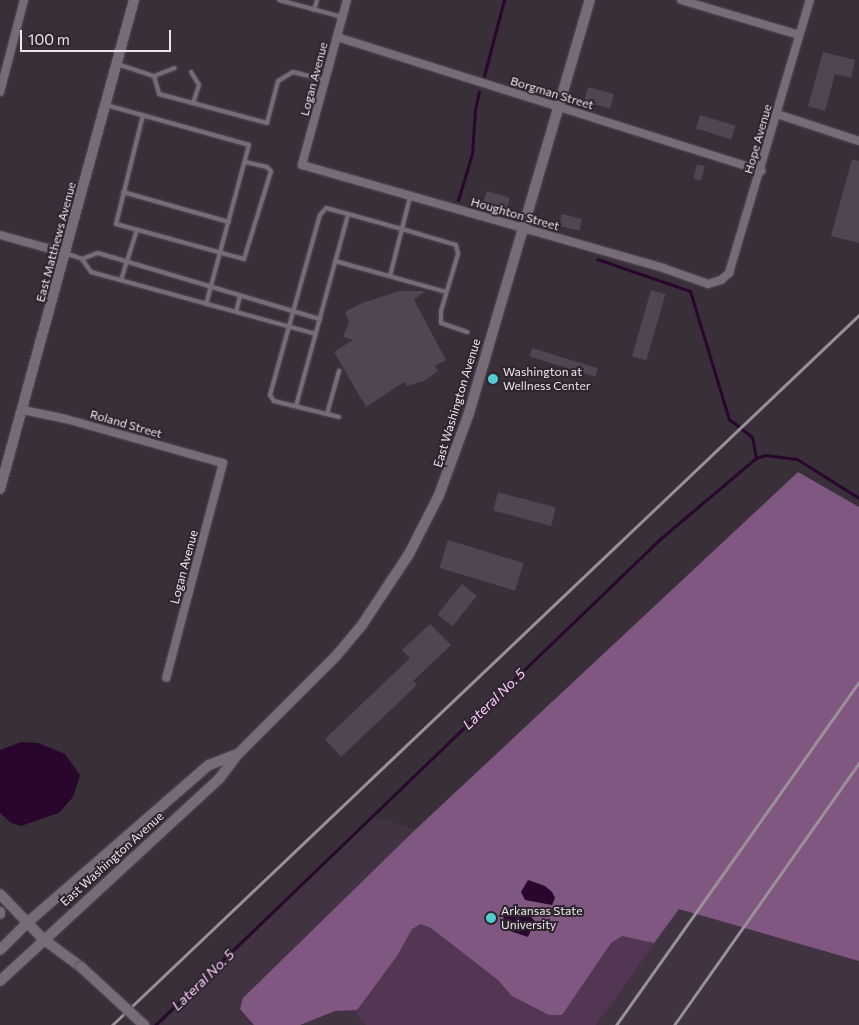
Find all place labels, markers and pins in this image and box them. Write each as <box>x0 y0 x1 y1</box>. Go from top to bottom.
place label: Washington at Wellness Center <box>503 365 591 393</box>
marker: Washington at Wellness Center <box>487 373 499 385</box>
place label: Arkansas State University <box>501 904 583 932</box>
marker: Arkansas State University <box>485 912 497 924</box>

